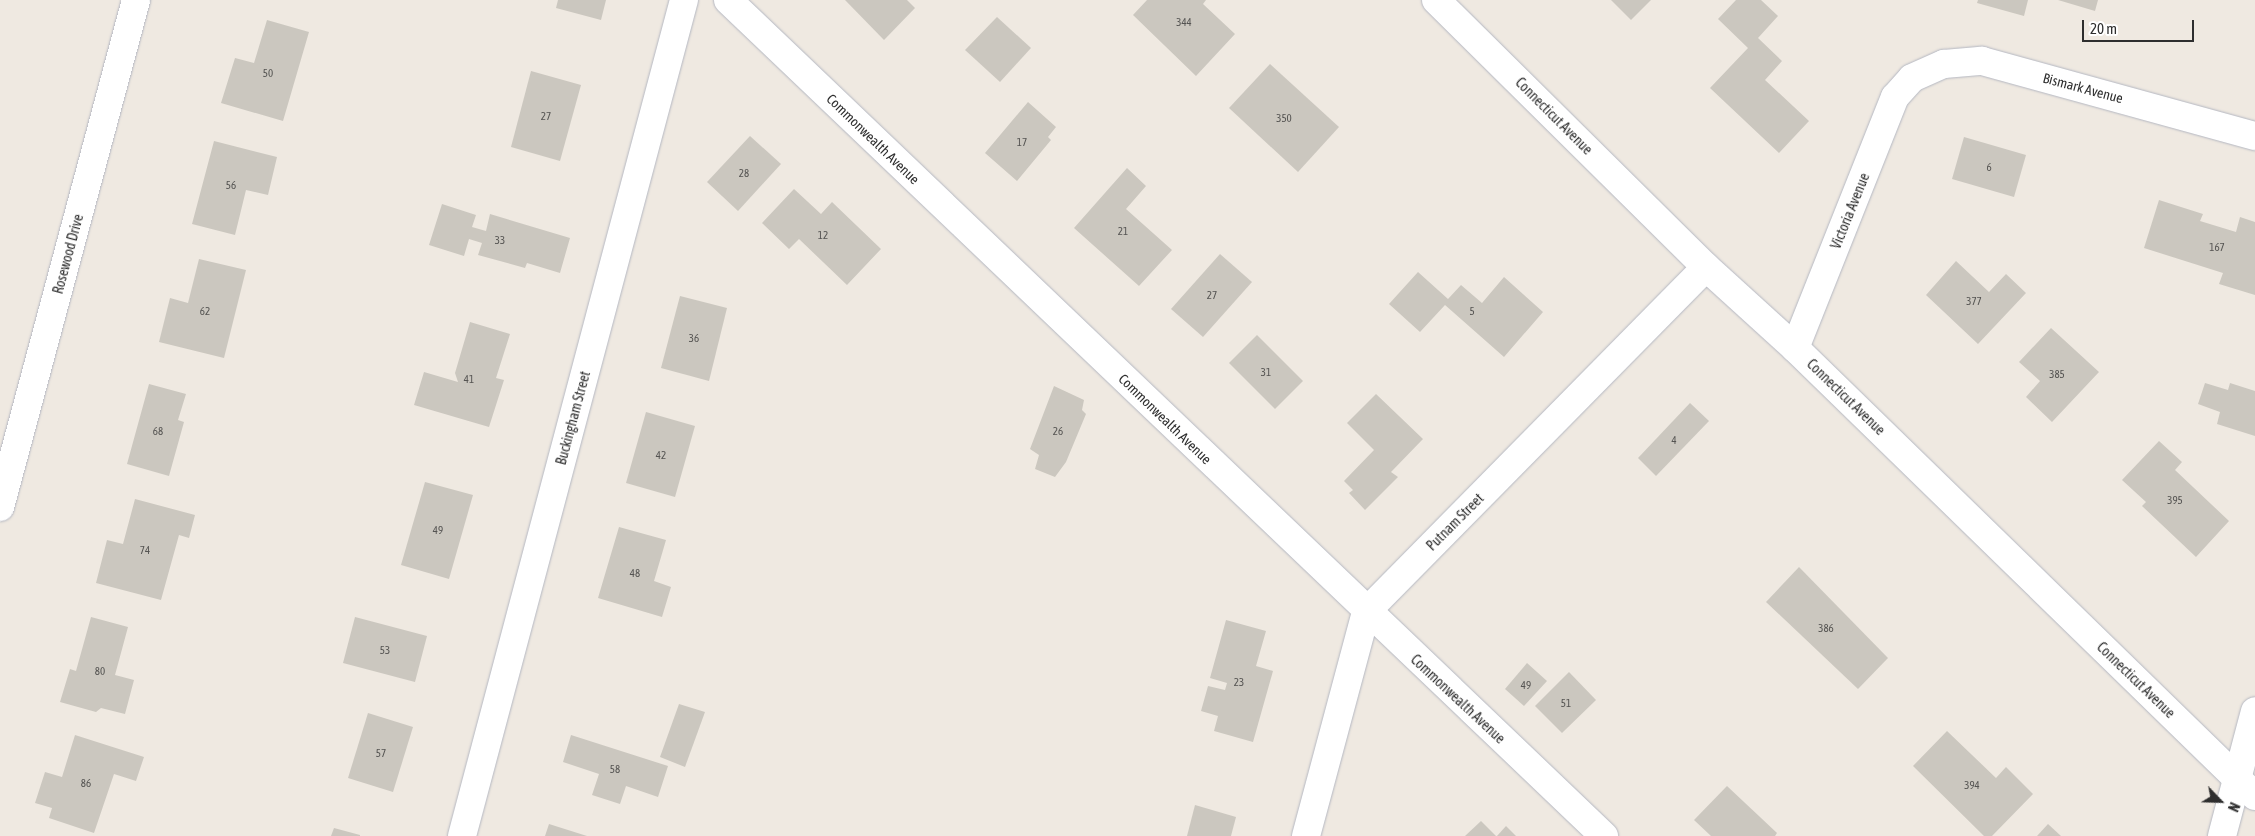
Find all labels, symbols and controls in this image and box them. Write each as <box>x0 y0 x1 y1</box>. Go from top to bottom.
scale bar <box>2085 10 2198 42</box>
house number: 344 <box>1176 15 1192 29</box>
text: 20 m <box>2090 20 2117 37</box>
house number: 50 <box>263 66 273 80</box>
street label: Bismark Avenue <box>2041 69 2125 107</box>
street label: Connecticut Avenue <box>1512 74 1596 158</box>
street label: Commonwealth Avenue <box>823 90 923 188</box>
house number: 27 <box>541 109 551 123</box>
house number: 350 <box>1276 111 1292 125</box>
house number: 17 <box>1017 135 1027 149</box>
house number: 6 <box>1986 160 1992 174</box>
house number: 28 <box>739 166 749 180</box>
street label: Victoria Avenue <box>1827 171 1873 251</box>
house number: 56 <box>226 178 236 192</box>
street label: Rosewood Drive <box>49 212 87 296</box>
house number: 21 <box>1118 224 1128 238</box>
house number: 12 <box>818 228 828 242</box>
house number: 33 <box>495 233 505 247</box>
house number: 167 <box>2209 240 2225 254</box>
house number: 27 <box>1207 288 1217 302</box>
house number: 377 <box>1966 294 1982 308</box>
house number: 62 <box>200 304 210 318</box>
house number: 5 <box>1469 304 1475 318</box>
house number: 36 <box>689 331 699 345</box>
street label: Connecticut Avenue <box>1804 356 1888 438</box>
house number: 31 <box>1261 365 1271 379</box>
house number: 385 <box>2049 367 2065 381</box>
street label: Buckingham Street <box>552 369 594 467</box>
street label: Commonwealth Avenue <box>1115 370 1215 468</box>
house number: 41 <box>464 372 474 386</box>
house number: 68 <box>153 424 163 438</box>
house number: 26 <box>1053 424 1063 438</box>
house number: 4 <box>1671 433 1677 447</box>
house number: 42 <box>656 448 666 462</box>
street label: Putnam Street <box>1423 490 1487 554</box>
house number: 395 <box>2167 493 2183 507</box>
house number: 49 <box>433 523 443 537</box>
house number: 74 <box>140 543 150 557</box>
house number: 48 <box>630 566 640 580</box>
house number: 386 <box>1818 621 1834 635</box>
street label: Connecticut Avenue <box>2094 639 2178 721</box>
house number: 53 <box>380 643 390 657</box>
street label: Commonwealth Avenue <box>1407 651 1509 747</box>
house number: 80 <box>95 664 105 678</box>
house number: 23 <box>1234 675 1244 689</box>
house number: 49 <box>1521 678 1531 692</box>
house number: 51 <box>1561 696 1571 710</box>
house number: 57 <box>376 746 386 760</box>
house number: 58 <box>610 762 620 776</box>
house number: 86 <box>81 776 91 790</box>
north arrow <box>2195 776 2245 826</box>
house number: 394 <box>1964 778 1980 792</box>
text: N <box>2225 800 2243 814</box>

